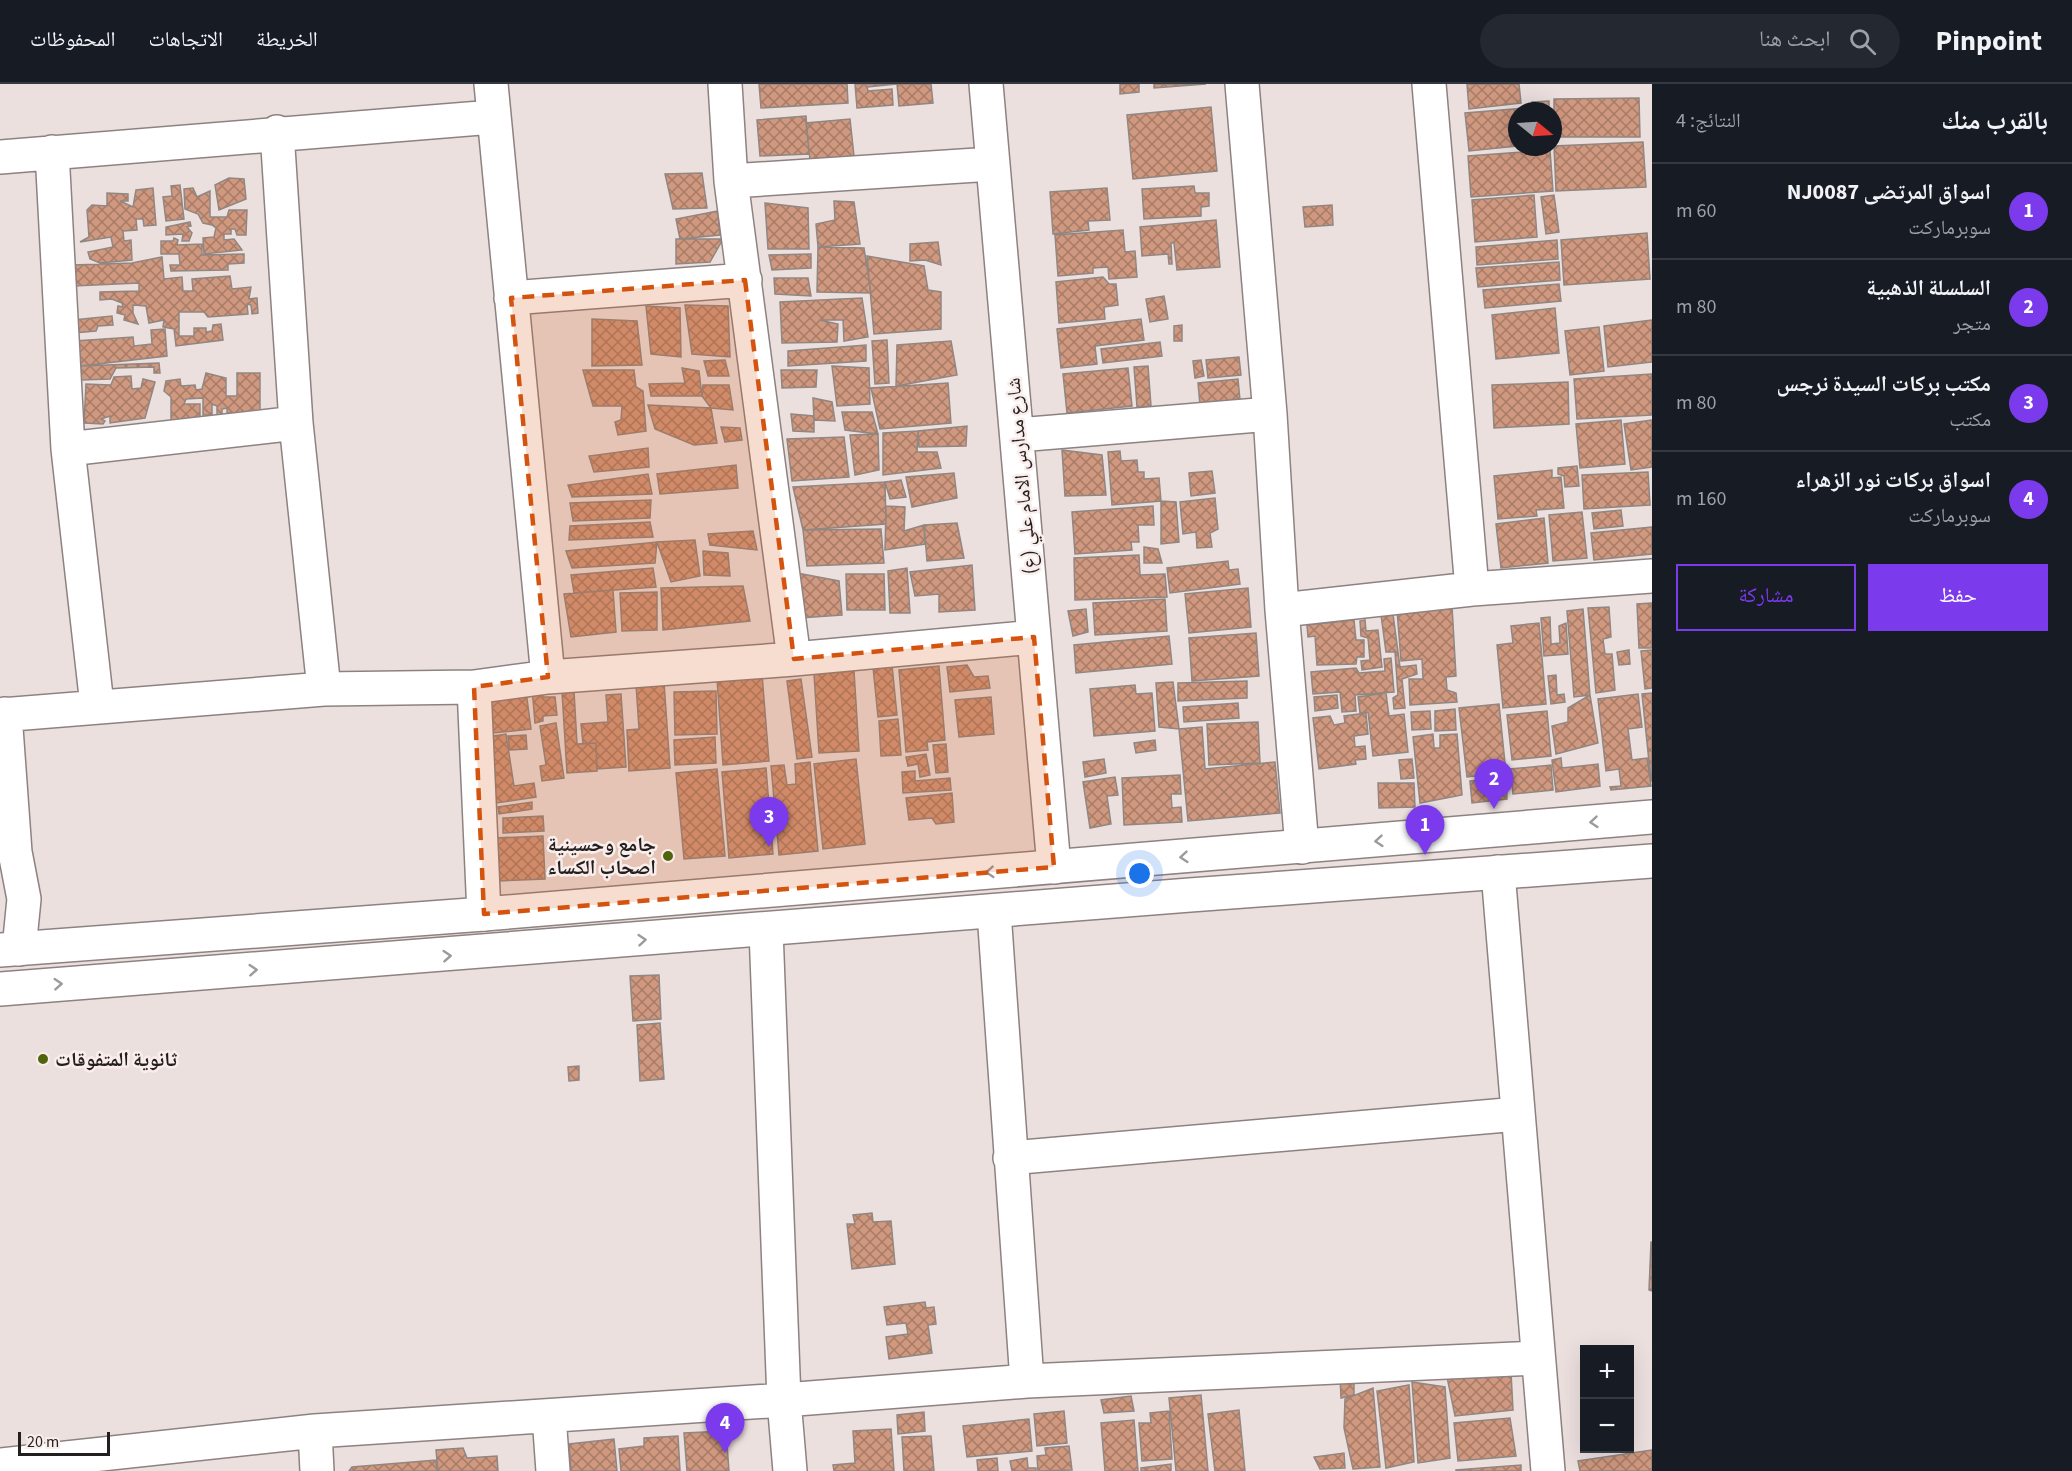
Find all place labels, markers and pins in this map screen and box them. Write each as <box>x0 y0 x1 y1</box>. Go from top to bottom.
pin: 2 <box>1474 760 1514 809</box>
pin: 3 <box>750 798 788 847</box>
pin: 1 <box>1406 806 1444 855</box>
place label: جامع وحسينية اصحاب الكساء <box>547 831 656 882</box>
marker: جامع وحسينية اصحاب الكساء <box>661 849 675 863</box>
place label: ثانوية المتفوقات <box>55 1046 178 1074</box>
marker: ثانوية المتفوقات <box>36 1052 50 1066</box>
pin: 4 <box>706 1404 744 1453</box>

